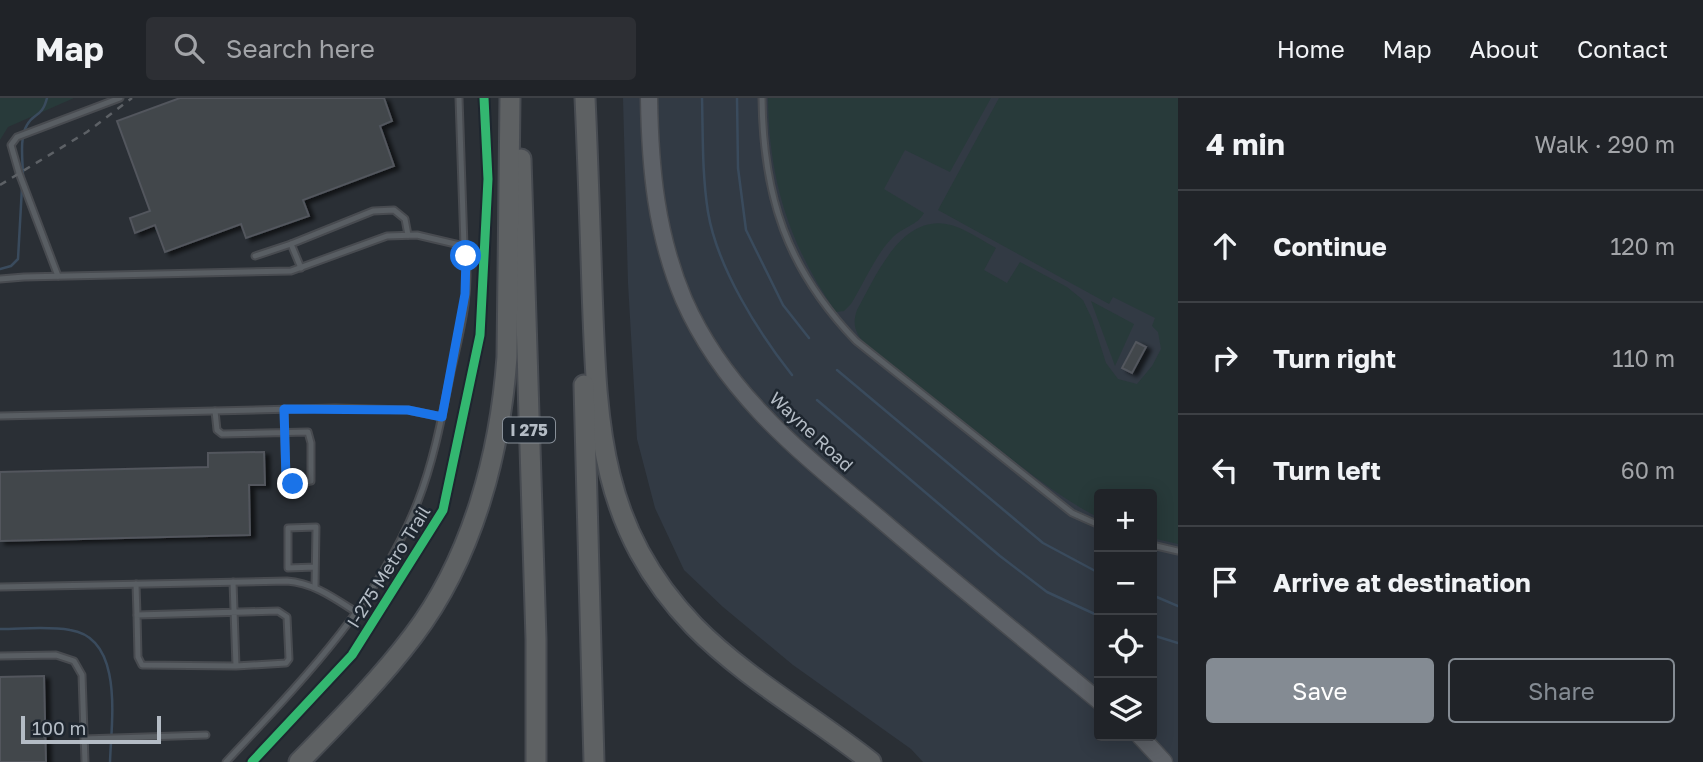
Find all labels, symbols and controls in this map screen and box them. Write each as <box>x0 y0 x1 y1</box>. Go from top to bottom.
search box <box>146 17 636 80</box>
text: Map <box>35 29 104 68</box>
icon: search <box>170 29 208 67</box>
text: Search here <box>226 33 375 64</box>
text: Home <box>1277 34 1345 63</box>
text: Map <box>1383 34 1432 63</box>
text: About <box>1470 34 1539 63</box>
text: Contact <box>1577 34 1668 63</box>
text: 4 min <box>1206 126 1285 162</box>
text: Walk · 290 m <box>1534 130 1675 158</box>
icon: ahead <box>1206 227 1244 265</box>
text: Continue <box>1273 231 1387 262</box>
text: 120 m <box>1610 232 1675 260</box>
route start <box>450 240 481 271</box>
icon: right <box>1206 339 1244 377</box>
text: Turn right <box>1273 343 1396 374</box>
text: 110 m <box>1612 344 1675 372</box>
street label: Wayne Road <box>765 387 858 476</box>
road number: I 275 <box>503 418 555 442</box>
icon: left <box>1206 451 1244 489</box>
text: Turn left <box>1273 455 1381 486</box>
text: 60 m <box>1621 456 1675 484</box>
route end <box>277 468 308 499</box>
map controls <box>1094 489 1157 741</box>
button: + <box>1094 489 1157 552</box>
street label: I-275 Metro Trail <box>342 501 435 632</box>
button: − <box>1094 552 1157 615</box>
icon: arrive <box>1206 563 1244 601</box>
text: Arrive at destination <box>1273 567 1531 598</box>
button: locate <box>1094 615 1157 678</box>
button: Save <box>1206 658 1434 723</box>
button: Share <box>1448 658 1675 723</box>
button: layers <box>1094 678 1157 741</box>
scale bar <box>21 713 161 745</box>
text: 100 m <box>32 716 86 739</box>

